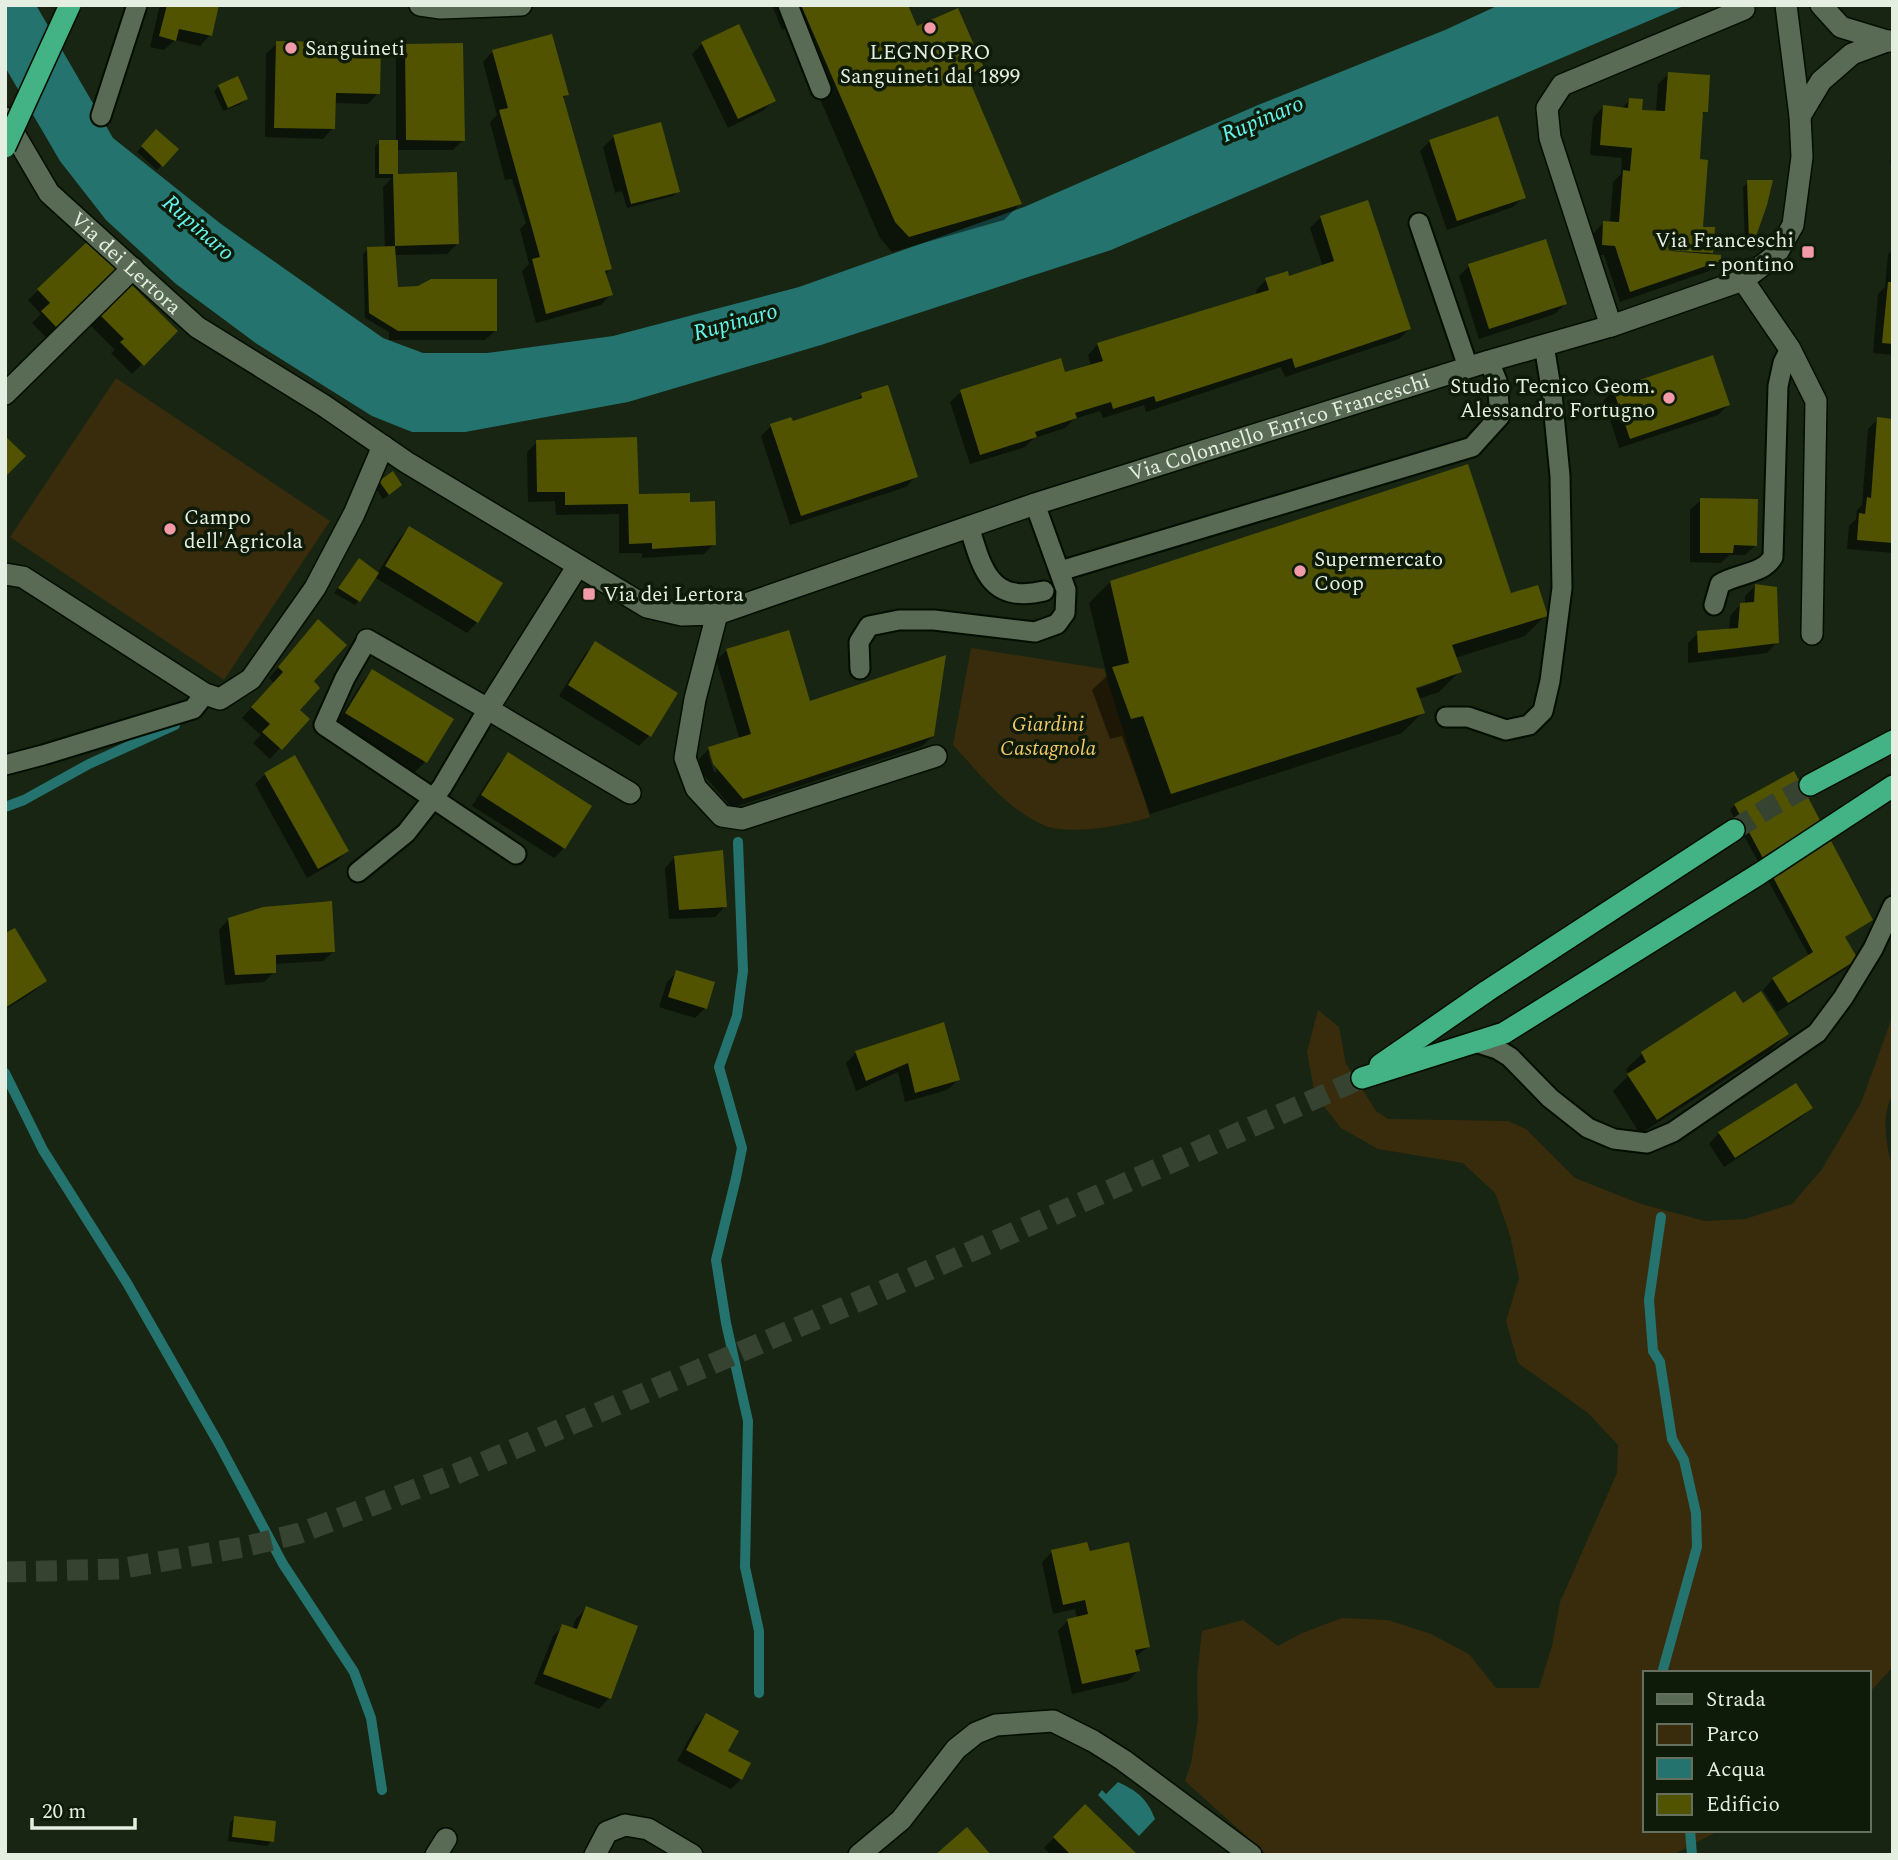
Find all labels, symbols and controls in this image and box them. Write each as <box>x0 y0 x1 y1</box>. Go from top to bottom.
marker: LEGNOPRO Sanguineti dal 1899 <box>922 20 938 36</box>
place label: Sanguineti <box>305 33 405 65</box>
place label: LEGNOPRO Sanguineti dal 1899 <box>840 37 1020 93</box>
marker: Sanguineti <box>283 40 299 56</box>
water label: Rupinaro <box>1216 86 1309 152</box>
water label: Rupinaro <box>154 186 242 270</box>
street label: Via dei Lertora <box>63 204 189 323</box>
place label: Via Franceschi - pontino <box>1655 225 1794 281</box>
marker: Via Franceschi - pontino <box>1800 244 1816 260</box>
water label: Rupinaro <box>689 294 782 351</box>
street label: Via Colonnello Enrico Franceschi <box>1125 366 1434 491</box>
place label: Studio Tecnico Geom. Alessandro Fortugno <box>1450 371 1655 427</box>
marker: Studio Tecnico Geom. Alessandro Fortugno <box>1661 390 1677 406</box>
place label: Campo dell'Agricola <box>184 502 304 558</box>
marker: Campo dell'Agricola <box>162 521 178 537</box>
place label: Supermercato Coop <box>1314 544 1443 600</box>
marker: Supermercato Coop <box>1292 563 1308 579</box>
place label: Via dei Lertora <box>603 579 744 611</box>
marker: Via dei Lertora <box>581 586 597 602</box>
park label: Giardini Castagnola <box>1000 709 1096 765</box>
legend <box>1643 1671 1870 1832</box>
text: Strada <box>1706 1684 1767 1716</box>
text: Parco <box>1706 1719 1759 1751</box>
text: Acqua <box>1706 1754 1766 1786</box>
scale bar <box>32 1786 135 1830</box>
text: Edificio <box>1706 1789 1780 1821</box>
text: 20 m <box>42 1796 86 1828</box>

